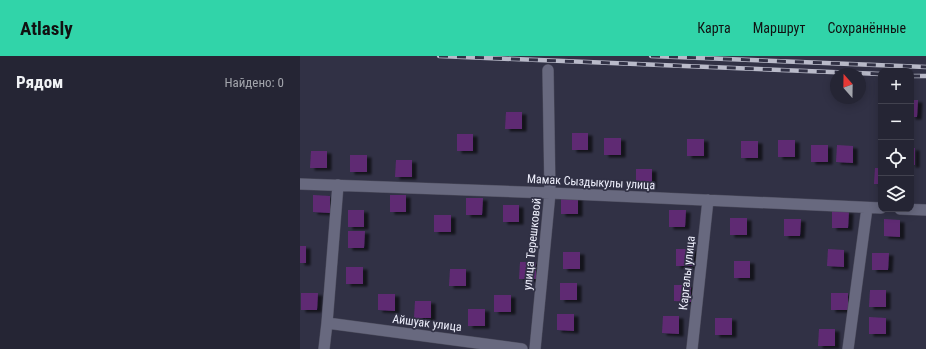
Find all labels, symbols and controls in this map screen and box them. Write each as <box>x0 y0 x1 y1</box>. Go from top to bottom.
text: Atlasly <box>20 17 73 40</box>
text: Карта <box>697 20 731 36</box>
text: Маршрут <box>753 20 805 36</box>
text: Сохранённые <box>827 20 906 36</box>
north arrow <box>830 68 866 104</box>
map controls <box>878 68 914 212</box>
button: + <box>878 68 914 104</box>
text: Рядом <box>16 72 63 92</box>
text: Найдено: 0 <box>224 75 284 90</box>
button: − <box>878 104 914 140</box>
button: locate <box>878 140 914 176</box>
street label: Мамак Сыздыкулы улица <box>527 172 656 192</box>
button: layers <box>878 176 914 212</box>
street label: улица Терешковой <box>520 197 544 291</box>
street label: Каргалы улица <box>676 235 698 311</box>
street label: Айшуак улица <box>392 312 463 334</box>

